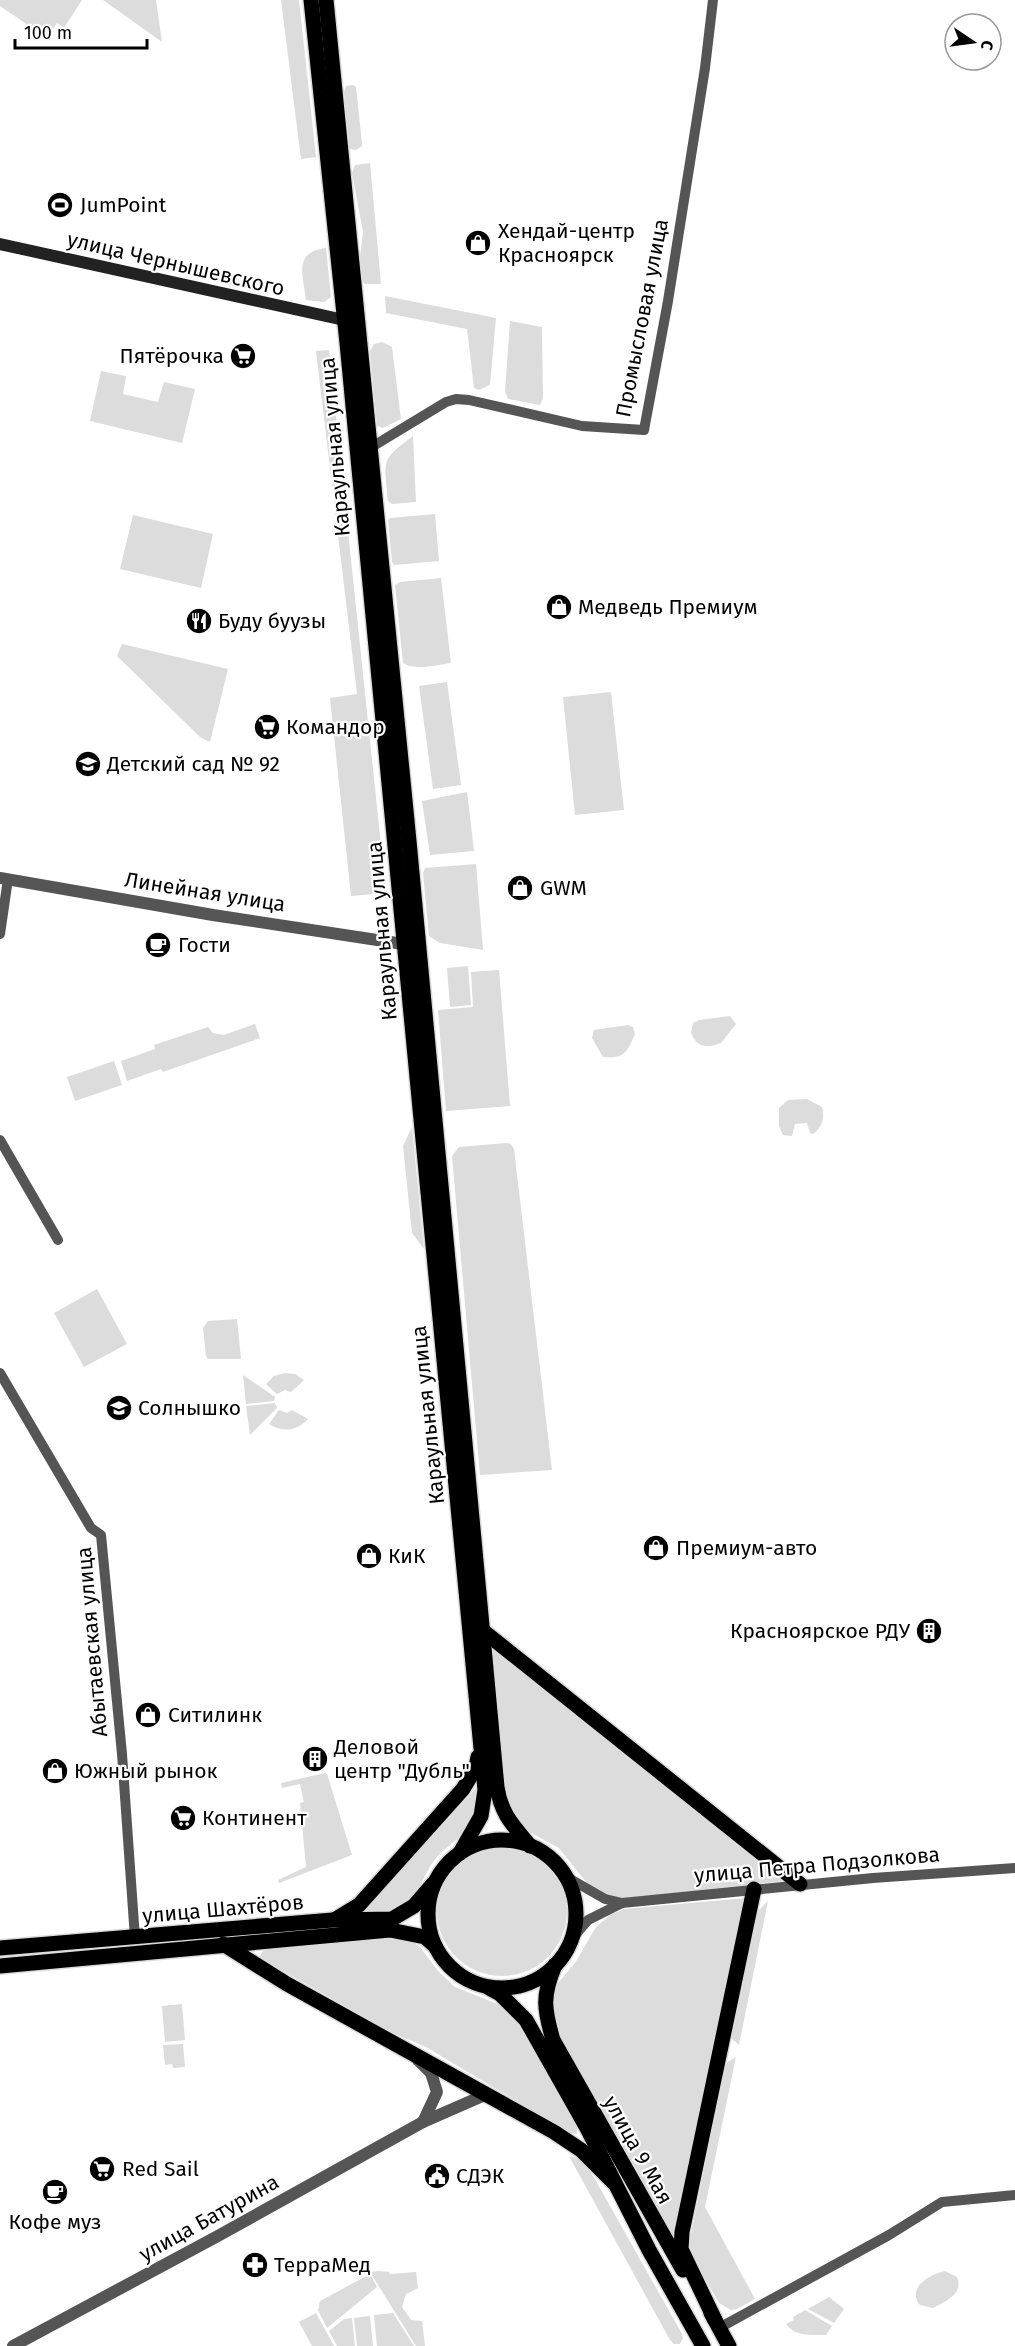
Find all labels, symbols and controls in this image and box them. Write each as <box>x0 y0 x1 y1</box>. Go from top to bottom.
scale bar <box>15 12 147 50</box>
north arrow <box>943 12 1003 72</box>
text: 100 m <box>24 22 72 44</box>
text: С <box>977 39 997 53</box>
sports icon: JumPoint <box>45 190 75 220</box>
place label: JumPoint <box>80 192 167 218</box>
street label: Промысловая улица <box>610 217 674 419</box>
place label: Хендай-центр Красноярск <box>498 218 635 268</box>
street label: улица Чернышевского <box>65 226 287 302</box>
shop icon: Хендай-центр Красноярск <box>463 228 493 258</box>
supermarket icon: Пятёрочка <box>228 341 258 371</box>
place label: Пятёрочка <box>120 343 224 369</box>
street label: Караульная улица <box>314 356 356 538</box>
shop icon: Медведь Премиум <box>544 592 574 622</box>
place label: Медведь Премиум <box>578 594 758 620</box>
restaurant icon: Буду буузы <box>184 606 214 636</box>
place label: Буду буузы <box>218 608 326 634</box>
supermarket icon: Командор <box>252 712 282 742</box>
place label: Командор <box>286 714 385 740</box>
school or university icon: Детский сад № 92 <box>73 749 103 779</box>
place label: Детский сад № 92 <box>106 751 280 777</box>
street label: Караульная улица <box>361 840 403 1022</box>
street label: Линейная улица <box>123 866 287 918</box>
shop icon: GWM <box>505 873 535 903</box>
place label: GWM <box>540 875 587 901</box>
cafe icon: Гости <box>143 930 173 960</box>
place label: Гости <box>178 932 231 958</box>
street label: Караульная улица <box>406 1324 450 1506</box>
school or university icon: Солнышко <box>104 1393 134 1423</box>
place label: Солнышко <box>138 1395 241 1421</box>
shop icon: Премиум-авто <box>641 1533 671 1563</box>
place label: Премиум-авто <box>676 1535 817 1561</box>
shop icon: КиК <box>354 1541 384 1571</box>
place label: КиК <box>388 1543 426 1569</box>
street label: Абытаевская улица <box>71 1546 113 1738</box>
building icon: Красноярское РДУ <box>914 1616 944 1646</box>
place label: Красноярское РДУ <box>730 1618 911 1644</box>
shop icon: Ситилинк <box>133 1700 163 1730</box>
place label: Ситилинк <box>168 1702 262 1728</box>
place label: Деловой центр "Дубль" <box>333 1734 470 1784</box>
building icon: Деловой центр "Дубль" <box>300 1744 330 1774</box>
shop icon: Южный рынок <box>40 1756 70 1786</box>
place label: Южный рынок <box>74 1758 217 1784</box>
supermarket icon: Континент <box>168 1803 198 1833</box>
place label: Континент <box>202 1805 307 1831</box>
street label: улица Петра Подзолкова <box>693 1841 941 1889</box>
street label: улица Шахтёров <box>141 1889 305 1929</box>
street label: улица 9 Мая <box>598 2091 678 2209</box>
supermarket icon: Red Sail <box>87 2154 117 2184</box>
place label: Red Sail <box>122 2156 199 2182</box>
public building icon: СДЭК <box>422 2161 452 2191</box>
place label: СДЭК <box>456 2163 505 2189</box>
street label: улица Батурина <box>134 2169 284 2267</box>
cafe icon: Кофе муз <box>40 2177 70 2207</box>
place label: Кофе муз <box>8 2209 102 2235</box>
pharmacy icon: ТерраМед <box>240 2250 270 2280</box>
place label: ТерраМед <box>274 2252 371 2278</box>

